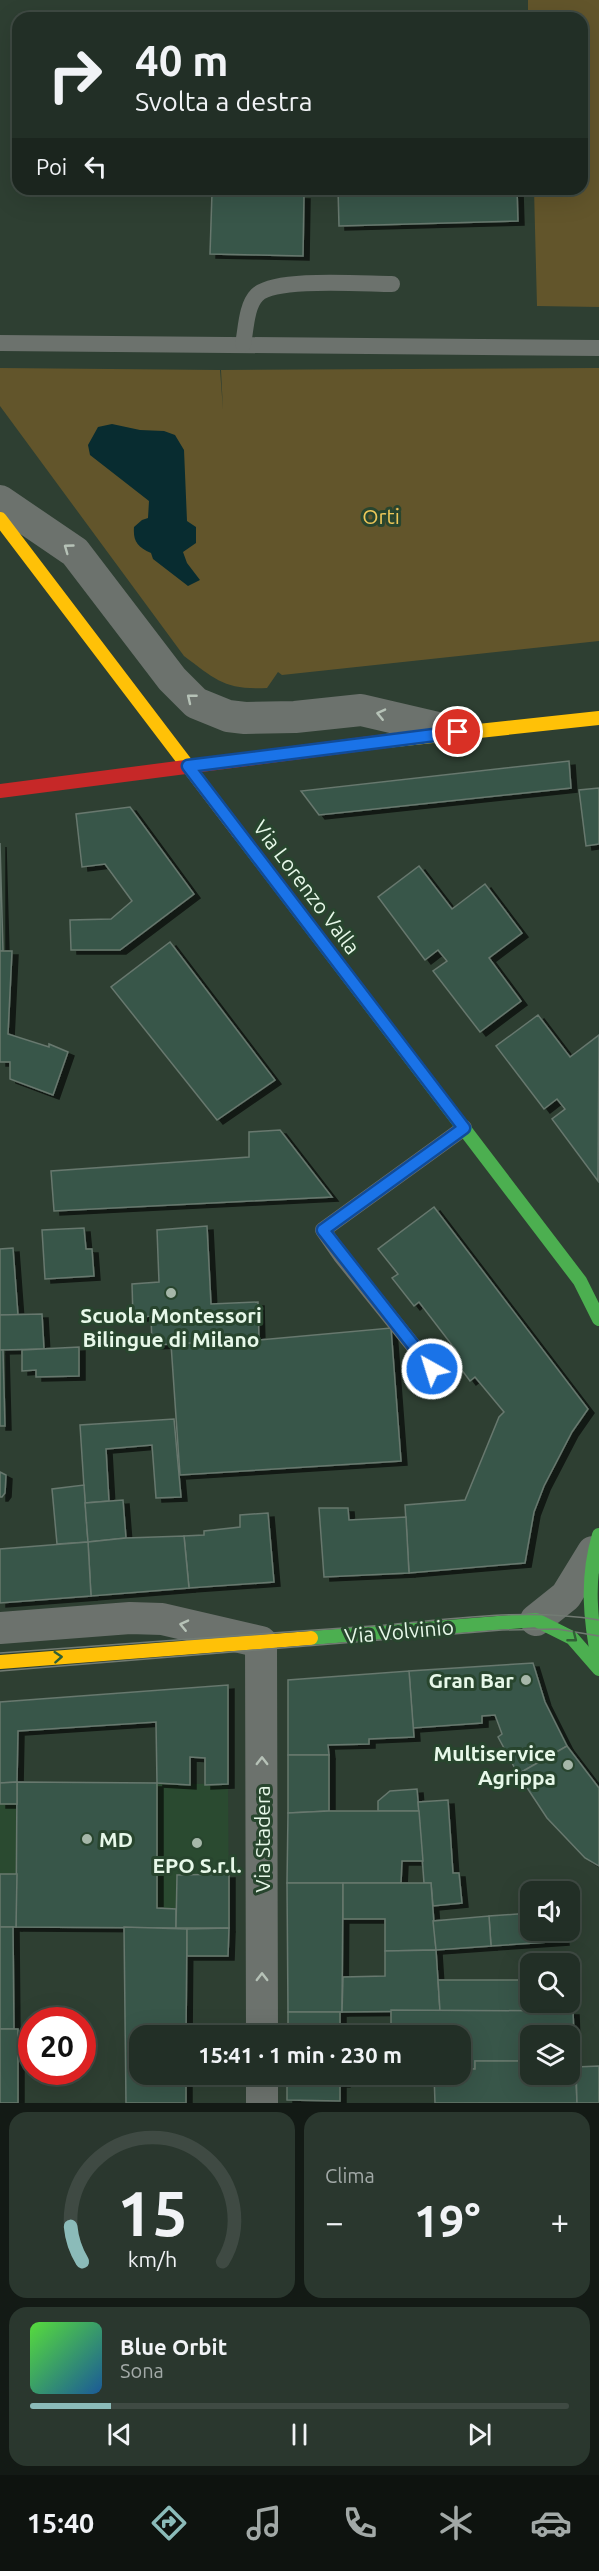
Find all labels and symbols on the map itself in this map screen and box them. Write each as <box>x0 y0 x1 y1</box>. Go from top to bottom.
park label: Orti <box>362 504 400 528</box>
one-way arrow <box>64 544 75 555</box>
one-way arrow <box>187 695 198 706</box>
pin <box>432 706 483 757</box>
one-way arrow <box>376 709 386 722</box>
street label: Via Lorenzo Valla <box>249 815 365 959</box>
marker: Scuola Montessori Bilingue di Milano <box>164 1286 178 1300</box>
place label: Scuola Montessori Bilingue di Milano <box>80 1303 262 1351</box>
position arrow <box>400 1337 464 1401</box>
street label: Via Volvinio <box>343 1614 455 1648</box>
one-way arrow <box>179 1619 189 1632</box>
one-way arrow <box>566 1630 577 1641</box>
one-way arrow <box>54 1651 63 1664</box>
place label: Gran Bar <box>428 1668 514 1692</box>
marker: Gran Bar <box>519 1673 533 1687</box>
place label: Multiservice Agrippa <box>433 1741 556 1789</box>
one-way arrow <box>256 1757 268 1766</box>
marker: Multiservice Agrippa <box>561 1758 575 1772</box>
street label: Via Stadera <box>250 1785 274 1893</box>
place label: MD <box>99 1827 133 1851</box>
marker: MD <box>80 1832 94 1846</box>
marker: EPO S.r.l. <box>190 1836 204 1850</box>
place label: EPO S.r.l. <box>152 1853 242 1877</box>
one-way arrow <box>256 1973 268 1982</box>
speed limit sign: 20 <box>18 2007 96 2085</box>

